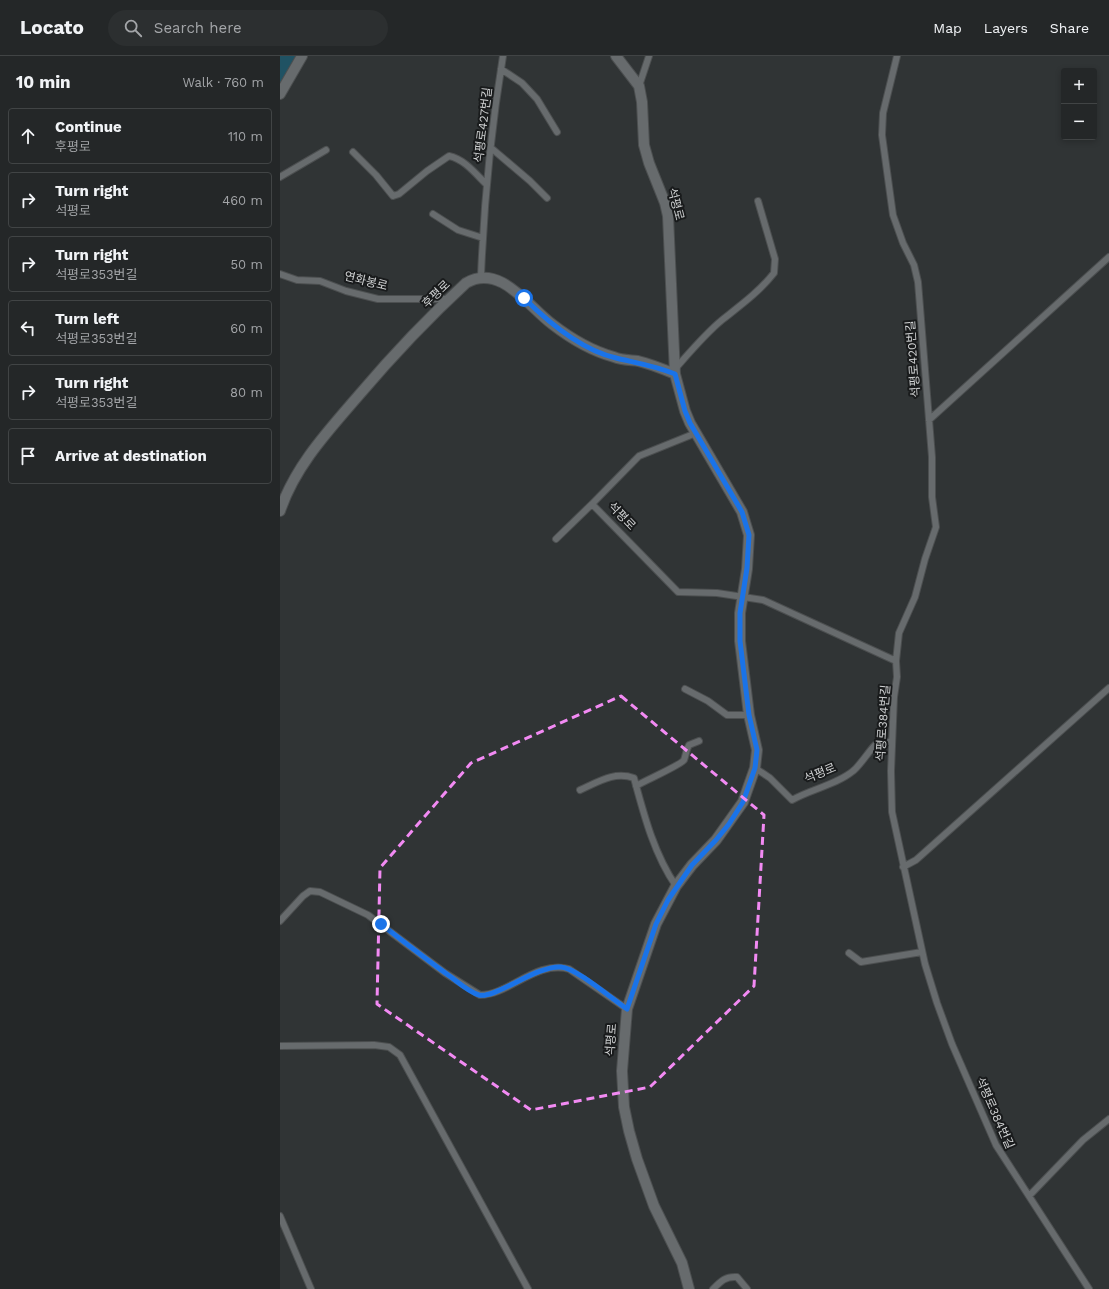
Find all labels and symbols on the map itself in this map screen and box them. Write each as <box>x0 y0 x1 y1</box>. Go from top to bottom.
street label: 석평로427번길 <box>471 86 495 164</box>
street label: 석평로 <box>665 186 687 222</box>
street label: 연화봉로 <box>343 269 389 293</box>
street label: 후평로 <box>419 277 453 311</box>
route start <box>515 289 533 307</box>
street label: 석평로420번길 <box>903 320 923 398</box>
street label: 석평로 <box>605 499 639 533</box>
street label: 석평로384번길 <box>873 684 893 762</box>
street label: 석평로 <box>802 760 838 786</box>
route end <box>372 915 390 933</box>
street label: 석평로 <box>603 1023 619 1057</box>
street label: 석평로384번길 <box>973 1075 1017 1151</box>

